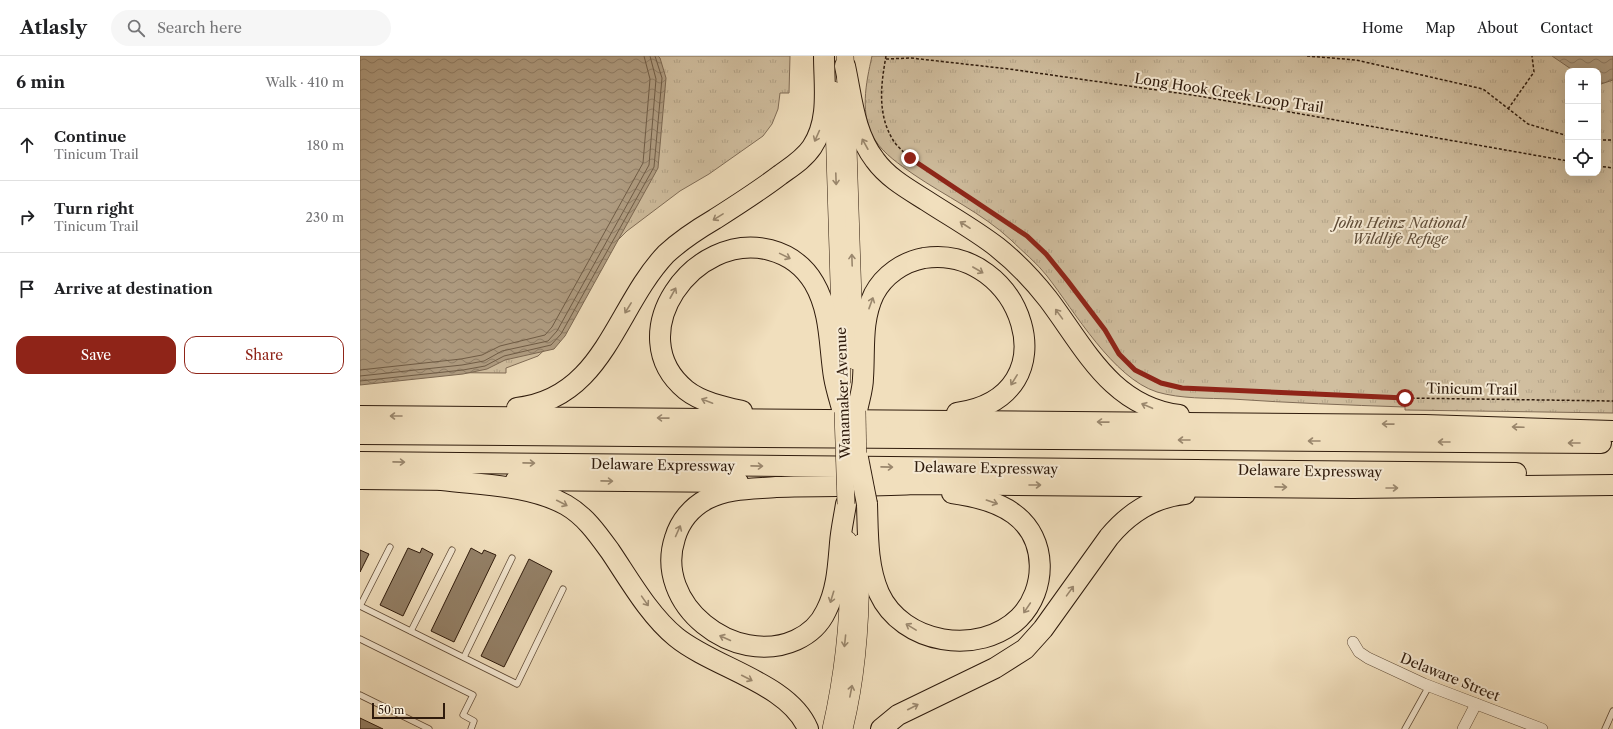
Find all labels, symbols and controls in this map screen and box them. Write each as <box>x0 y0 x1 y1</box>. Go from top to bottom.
search box <box>111 10 391 46</box>
text: Atlasly <box>20 16 87 39</box>
icon: search <box>125 17 147 39</box>
text: Search here <box>157 18 242 37</box>
text: Home <box>1362 19 1403 37</box>
text: Map <box>1425 19 1455 37</box>
text: About <box>1477 19 1518 37</box>
text: Contact <box>1540 19 1593 37</box>
map controls <box>1565 68 1601 176</box>
button: + <box>1565 68 1601 104</box>
street label: Long Hook Creek Loop Trail <box>1133 69 1325 117</box>
text: 6 min <box>16 72 65 92</box>
text: Walk · 410 m <box>266 74 344 90</box>
button: − <box>1565 104 1601 140</box>
text: Continue <box>54 127 126 146</box>
one-way arrow <box>813 130 820 142</box>
icon: ahead <box>16 134 38 156</box>
text: 180 m <box>307 137 344 153</box>
one-way arrow <box>861 138 869 150</box>
button: locate <box>1565 140 1601 176</box>
text: Tinicum Trail <box>54 146 139 162</box>
route end <box>901 149 919 167</box>
one-way arrow <box>832 172 840 185</box>
text: Turn right <box>54 199 134 218</box>
icon: right <box>16 206 38 228</box>
text: 230 m <box>306 209 344 225</box>
one-way arrow <box>713 213 724 221</box>
park label: John Heinz National Wildlife Refuge <box>1330 214 1468 248</box>
text: Tinicum Trail <box>54 218 139 234</box>
one-way arrow <box>960 221 971 229</box>
one-way arrow <box>779 252 791 260</box>
one-way arrow <box>848 254 856 267</box>
one-way arrow <box>972 266 984 274</box>
icon: arrive <box>16 278 38 300</box>
text: Arrive at destination <box>54 279 213 298</box>
one-way arrow <box>669 287 677 299</box>
one-way arrow <box>867 298 875 310</box>
one-way arrow <box>624 302 632 314</box>
one-way arrow <box>1054 308 1063 319</box>
street label: Wanamaker Avenue <box>832 327 854 460</box>
button: Save <box>16 336 176 374</box>
button: Share <box>184 336 344 374</box>
one-way arrow <box>1010 374 1018 386</box>
street label: Tinicum Trail <box>1426 379 1518 399</box>
route start <box>1396 389 1414 407</box>
one-way arrow <box>701 396 713 404</box>
one-way arrow <box>1141 402 1153 410</box>
one-way arrow <box>390 412 403 420</box>
one-way arrow <box>657 414 670 422</box>
one-way arrow <box>1097 418 1110 426</box>
one-way arrow <box>1382 420 1395 428</box>
one-way arrow <box>1512 423 1525 431</box>
one-way arrow <box>1178 436 1191 444</box>
one-way arrow <box>1308 437 1321 445</box>
one-way arrow <box>1438 438 1451 446</box>
one-way arrow <box>1568 439 1581 447</box>
street label: Delaware Expressway <box>591 455 736 475</box>
one-way arrow <box>392 458 405 466</box>
street label: Delaware Expressway <box>914 458 1059 478</box>
one-way arrow <box>522 460 535 467</box>
street label: Delaware Expressway <box>1238 461 1383 481</box>
one-way arrow <box>750 462 763 470</box>
one-way arrow <box>880 463 893 471</box>
one-way arrow <box>600 477 613 485</box>
one-way arrow <box>1028 481 1041 489</box>
one-way arrow <box>1274 483 1287 491</box>
one-way arrow <box>1385 484 1398 492</box>
one-way arrow <box>985 499 997 507</box>
one-way arrow <box>556 500 568 507</box>
one-way arrow <box>675 525 682 537</box>
one-way arrow <box>1066 586 1074 597</box>
one-way arrow <box>827 591 835 603</box>
one-way arrow <box>641 595 649 606</box>
one-way arrow <box>1023 602 1031 613</box>
one-way arrow <box>905 622 917 630</box>
one-way arrow <box>720 634 732 641</box>
one-way arrow <box>842 634 849 647</box>
street label: Delaware Street <box>1398 649 1503 705</box>
one-way arrow <box>741 675 753 682</box>
one-way arrow <box>848 685 856 698</box>
scale bar <box>372 701 445 720</box>
text: 50 m <box>378 703 404 717</box>
one-way arrow <box>907 703 919 710</box>

